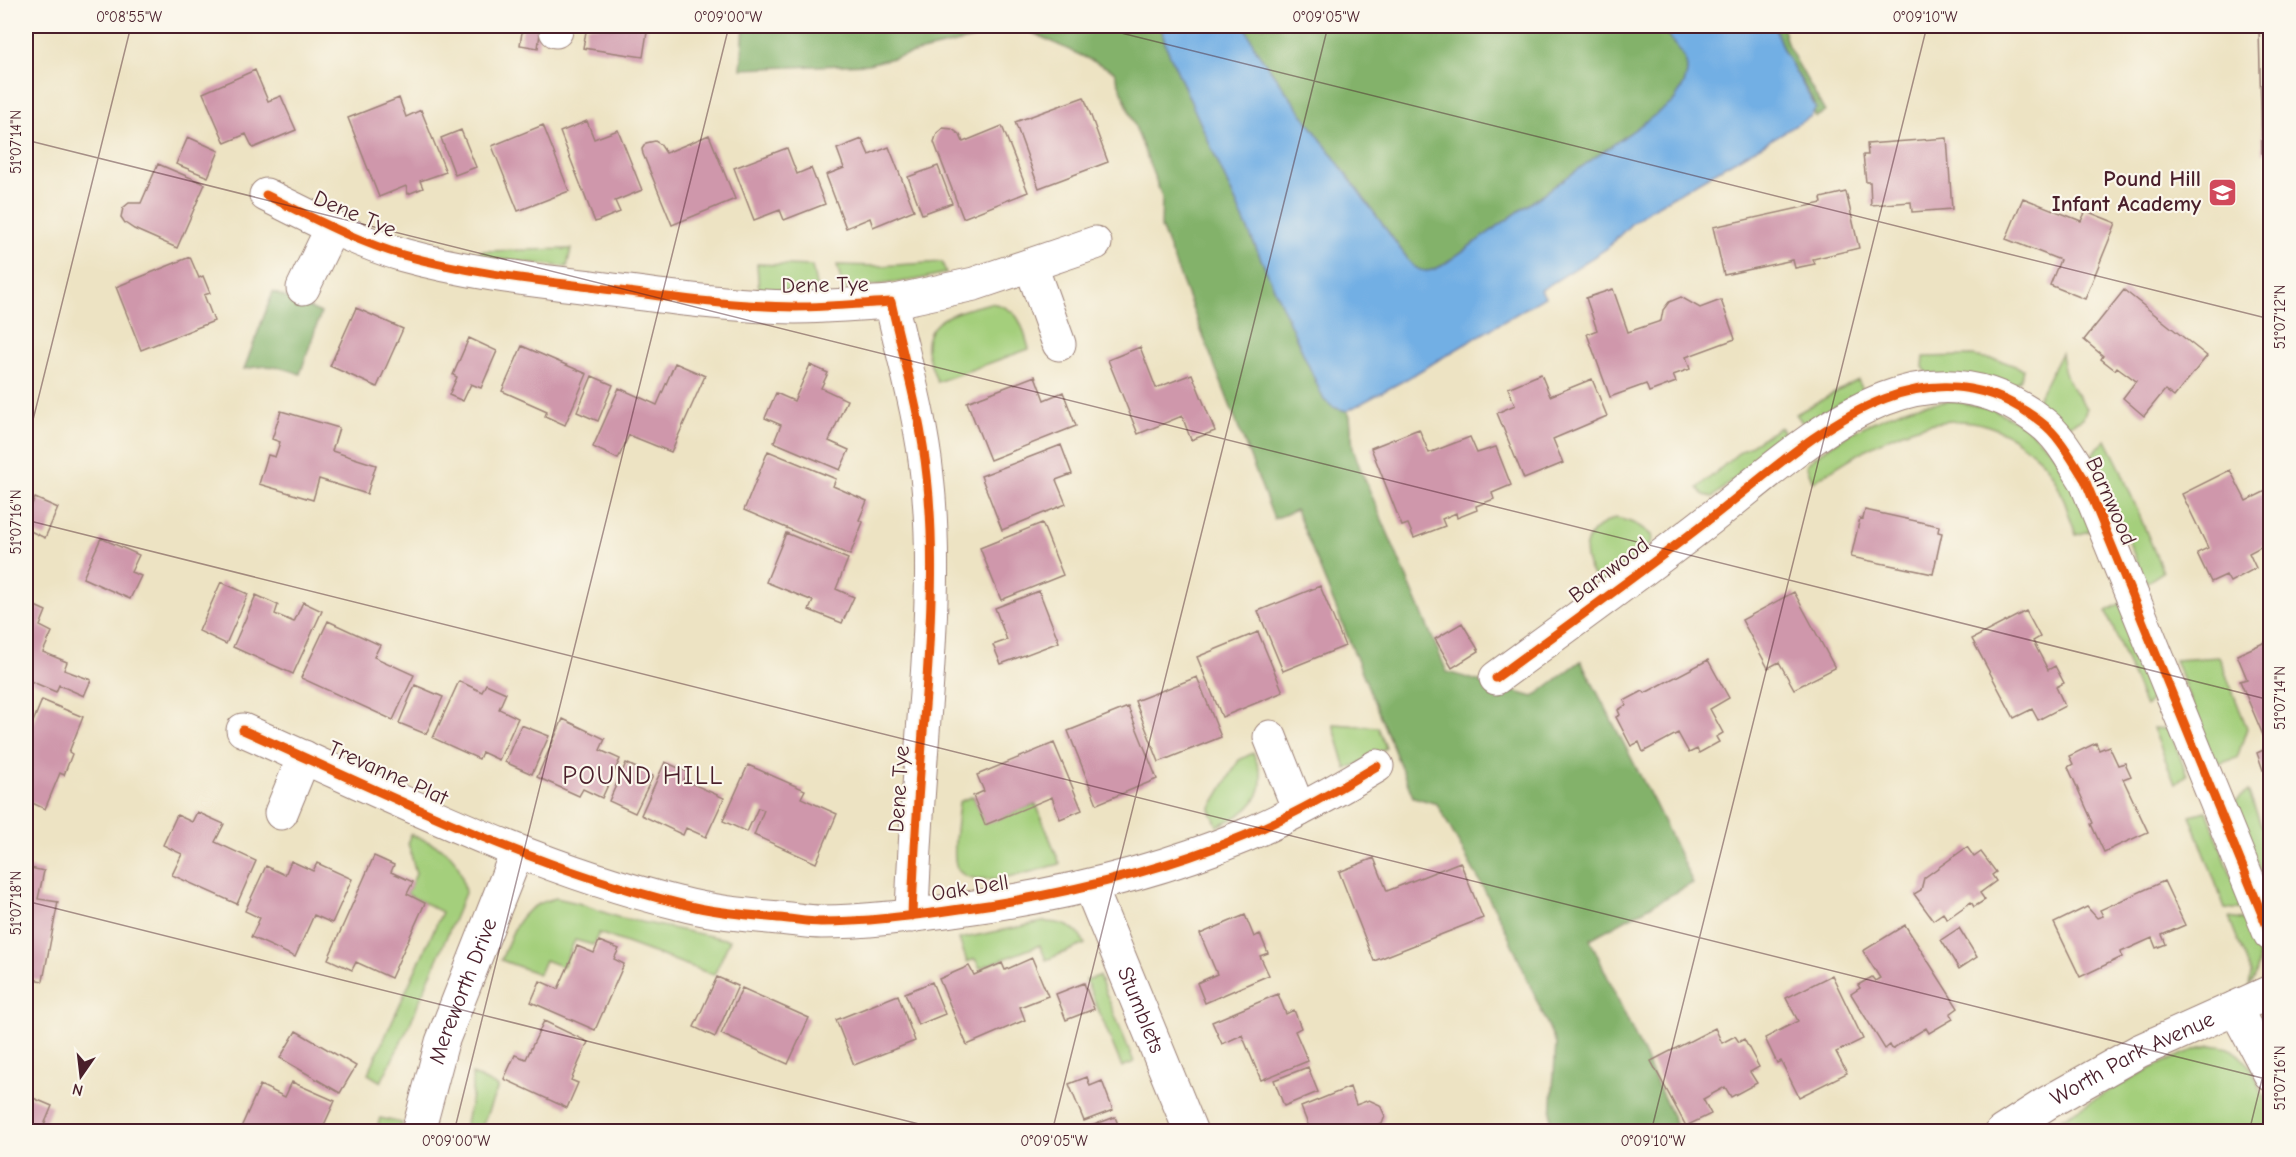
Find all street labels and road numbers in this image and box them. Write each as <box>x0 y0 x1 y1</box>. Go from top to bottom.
street label: Dene Tye <box>310 185 400 243</box>
street label: Dene Tye <box>781 271 869 299</box>
street label: Barnwood <box>2080 453 2142 549</box>
street label: Barnwood <box>1564 531 1654 609</box>
street label: Trevanne Plat <box>324 735 453 811</box>
street label: Dene Tye <box>883 744 915 834</box>
street label: Oak Dell <box>929 869 1011 907</box>
street label: Mereworth Drive <box>424 914 503 1067</box>
street label: Stumblets <box>1112 963 1170 1057</box>
street label: Worth Park Avenue <box>2046 1006 2218 1111</box>

